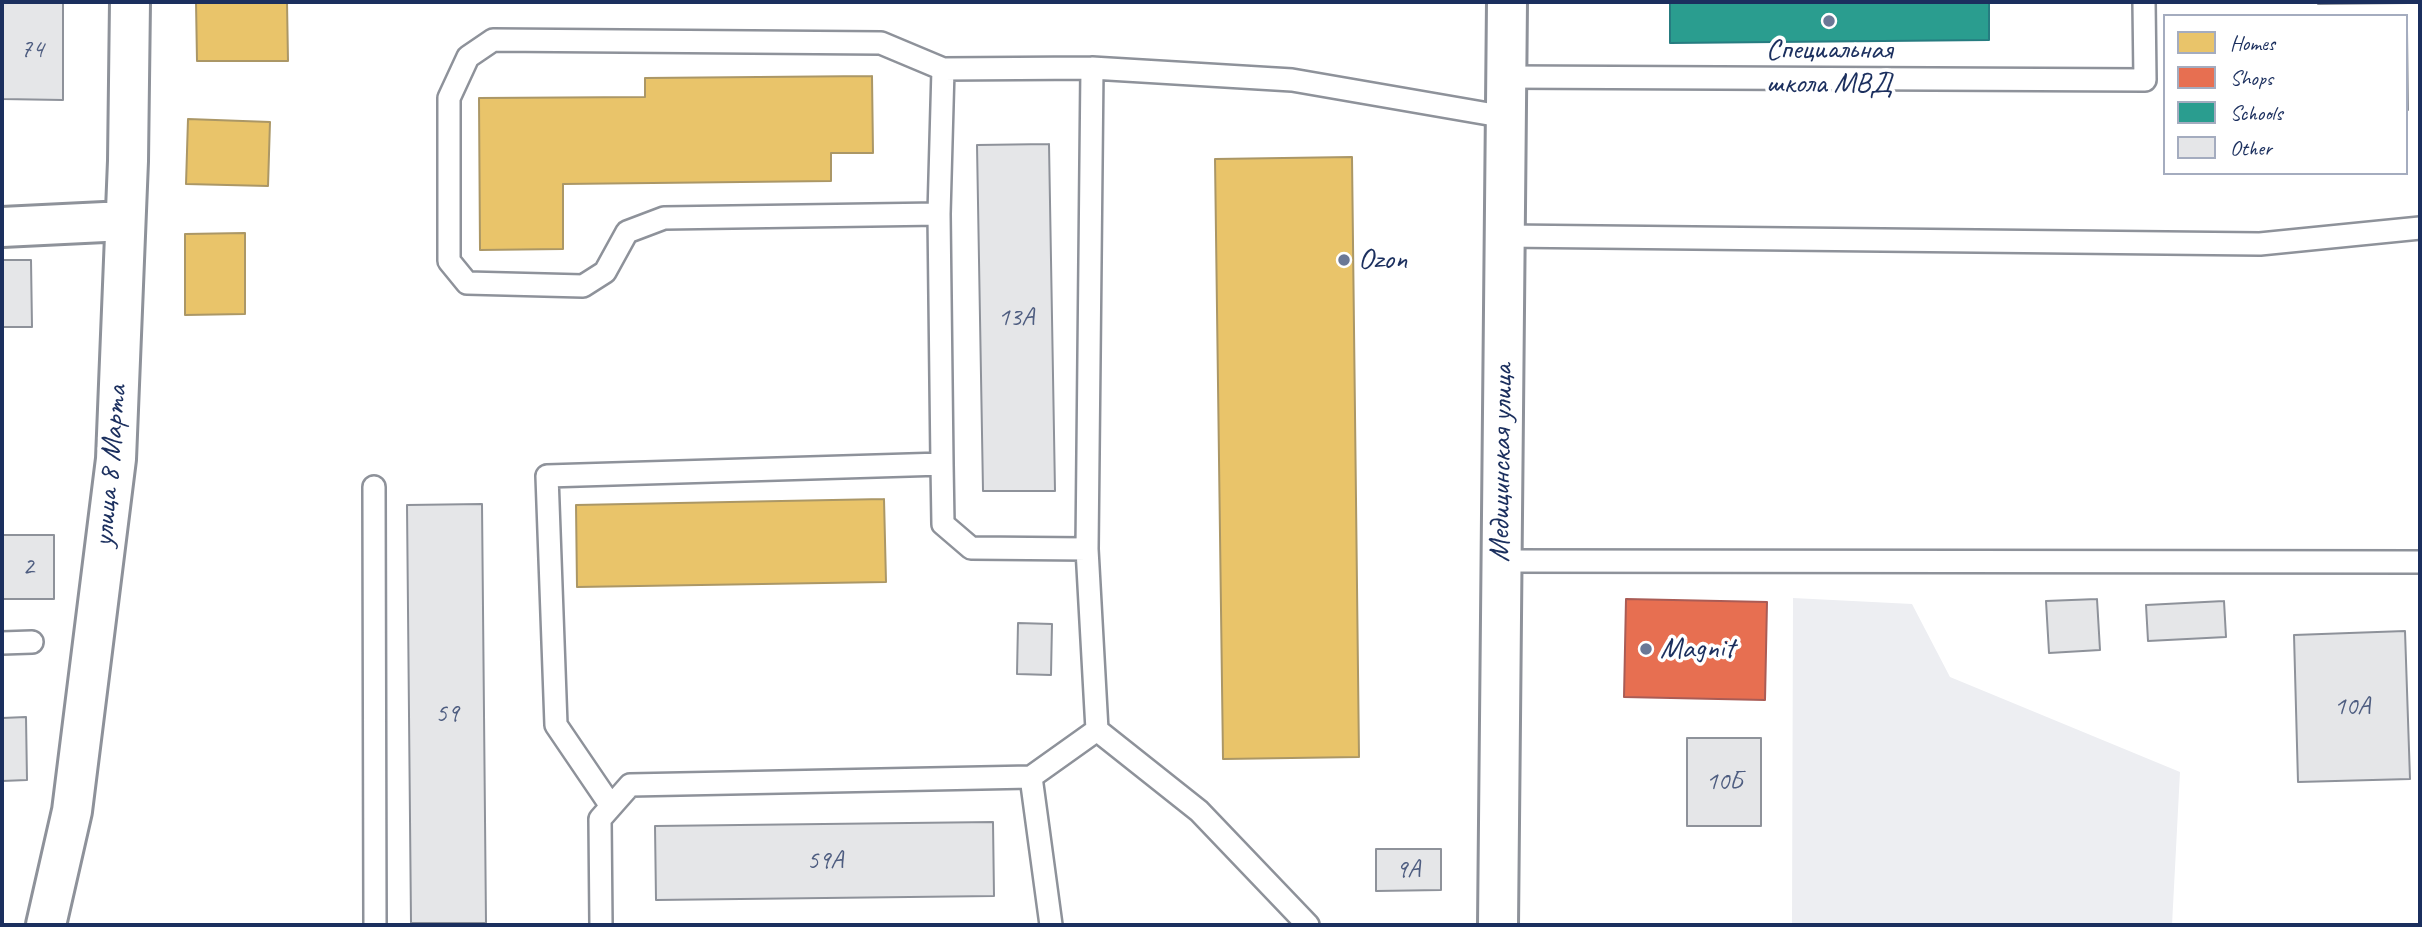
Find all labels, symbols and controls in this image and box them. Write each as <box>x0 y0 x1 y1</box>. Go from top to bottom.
marker: Специальная школа МВД <box>1821 13 1837 29</box>
legend <box>2163 14 2408 175</box>
text: Homes <box>2230 30 2275 56</box>
place label: Специальная школа МВД <box>1766 32 1892 102</box>
house number: 74 <box>20 34 44 66</box>
text: Shops <box>2230 65 2273 91</box>
text: Schools <box>2230 100 2282 126</box>
text: Other <box>2230 135 2272 161</box>
place label: Ozon <box>1358 242 1407 278</box>
marker: Ozon <box>1336 252 1352 268</box>
house number: 13А <box>998 302 1034 334</box>
street label: Медицинская улица <box>1482 364 1522 562</box>
street label: улица 8 Марта <box>86 384 136 548</box>
house number: 2 <box>22 551 34 583</box>
place label: Magnit <box>1660 631 1734 667</box>
marker: Magnit <box>1638 641 1654 657</box>
house number: 10А <box>2334 691 2370 723</box>
house number: 59 <box>435 698 459 730</box>
house number: 10Б <box>1706 766 1742 798</box>
house number: 59А <box>807 845 843 877</box>
house number: 9А <box>1396 854 1420 886</box>

